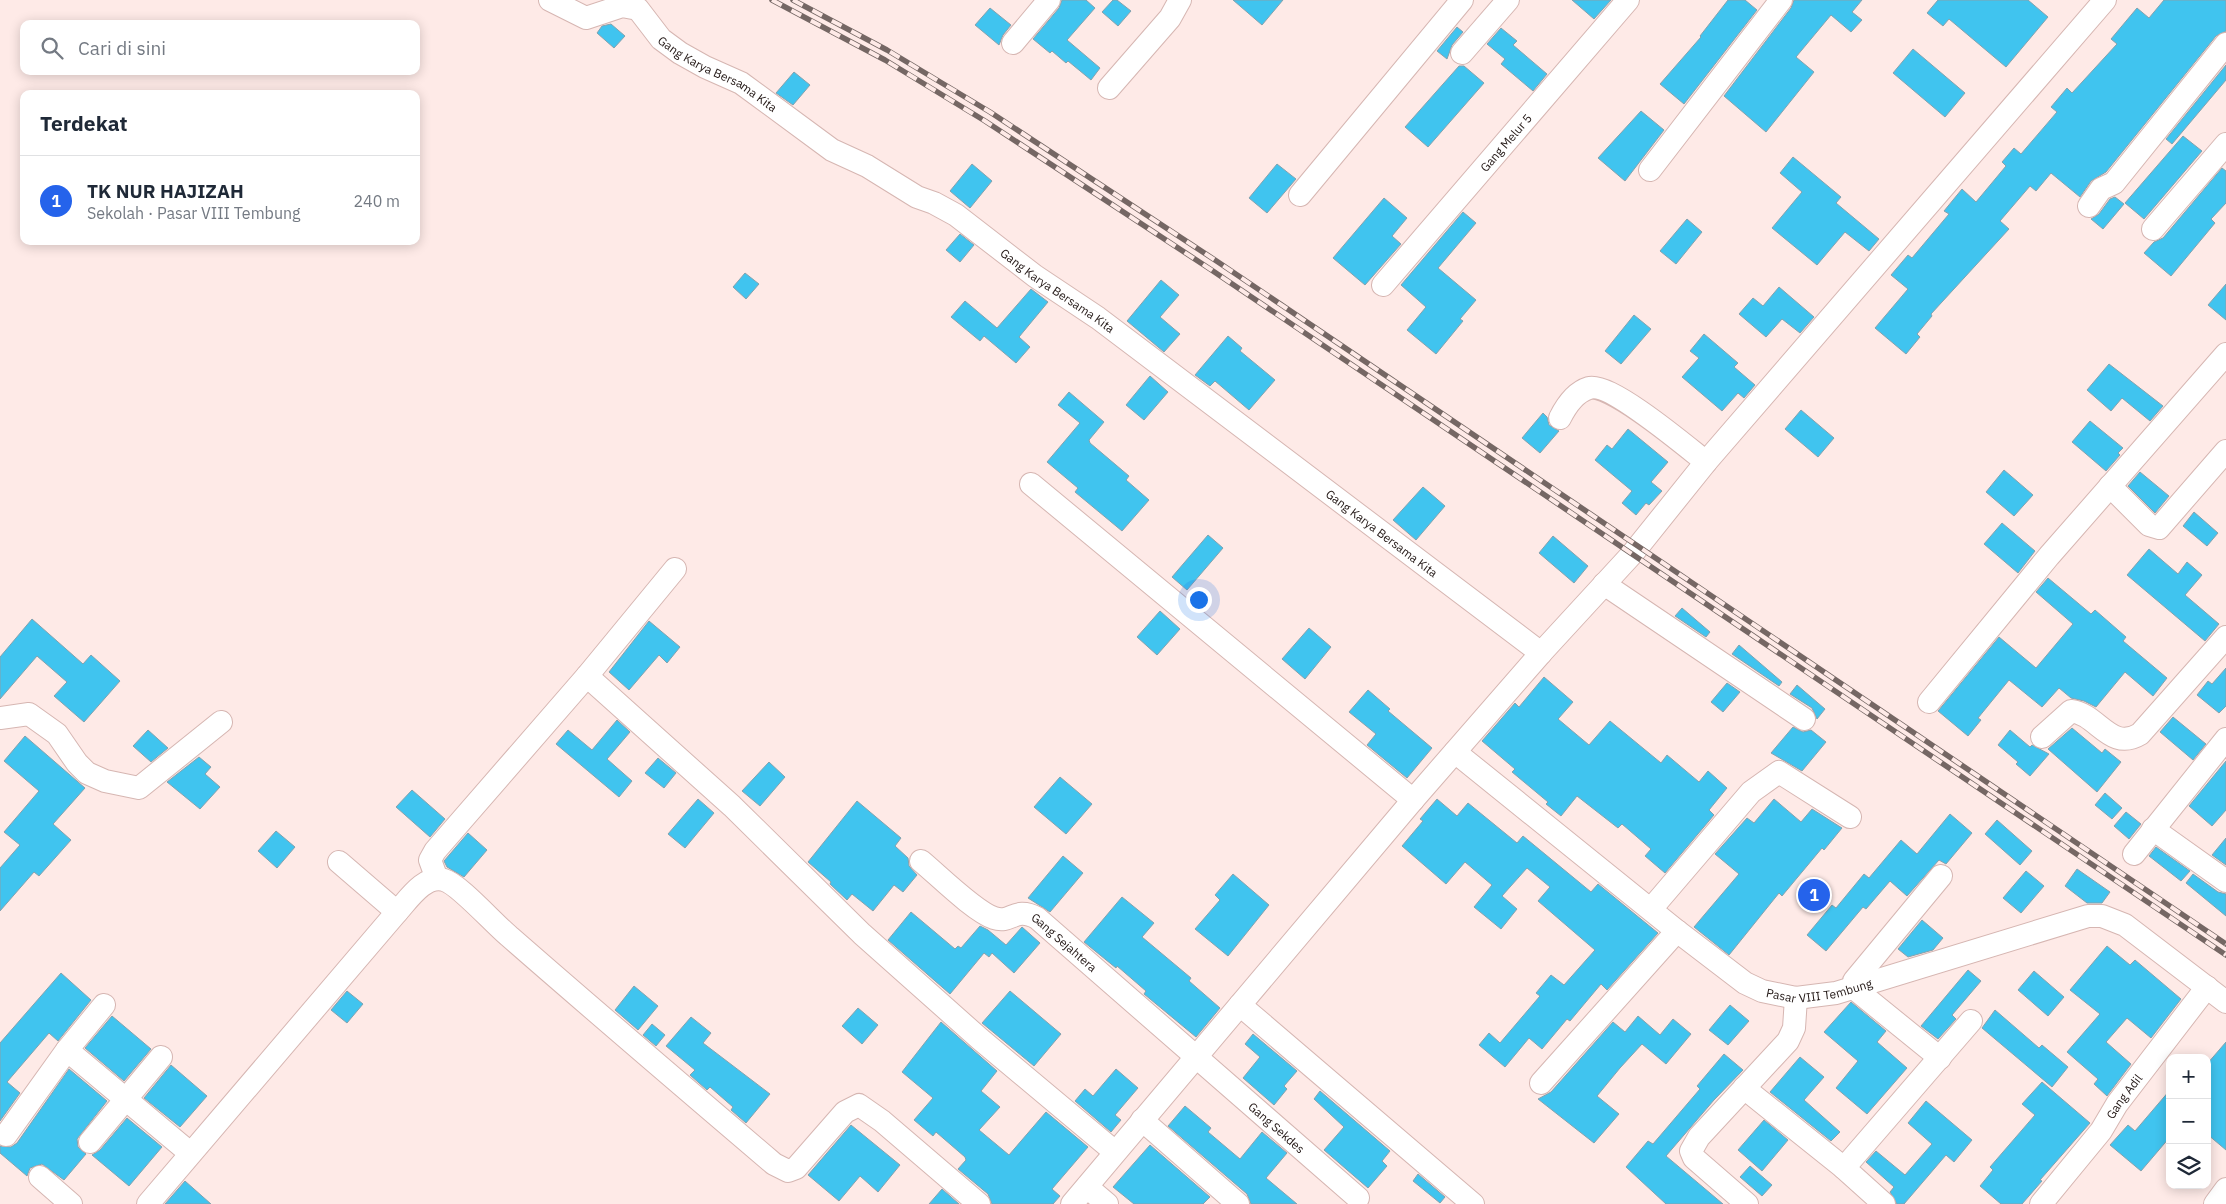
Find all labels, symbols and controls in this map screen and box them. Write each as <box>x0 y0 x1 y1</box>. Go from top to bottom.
search box <box>20 20 420 75</box>
street label: Gang Karya Bersama Kita <box>655 32 781 115</box>
icon: search <box>38 34 66 62</box>
text: Cari di sini <box>78 36 166 60</box>
text: Terdekat <box>40 109 128 137</box>
street label: Gang Melur 5 <box>1477 110 1535 175</box>
text: TK NUR HAJIZAH <box>87 179 244 203</box>
text: 1 <box>51 191 61 211</box>
text: 240 m <box>353 191 400 211</box>
text: Sekolah · Pasar VIII Tembung <box>87 203 301 223</box>
street label: Gang Karya Bersama Kita <box>998 245 1118 336</box>
street label: Gang Karya Bersama Kita <box>1323 486 1441 580</box>
your location <box>1186 587 1212 613</box>
pin: 1 <box>1798 876 1830 914</box>
street label: Gang Sejahtera <box>1029 909 1101 975</box>
street label: Pasar VIII Tembung <box>1765 975 1875 1005</box>
map controls <box>2166 1054 2211 1189</box>
button: + <box>2166 1054 2211 1099</box>
street label: Gang Adil <box>2103 1071 2145 1121</box>
street label: Gang Sekdes <box>1246 1099 1308 1156</box>
button: − <box>2166 1099 2211 1144</box>
button: layers <box>2166 1144 2211 1189</box>

